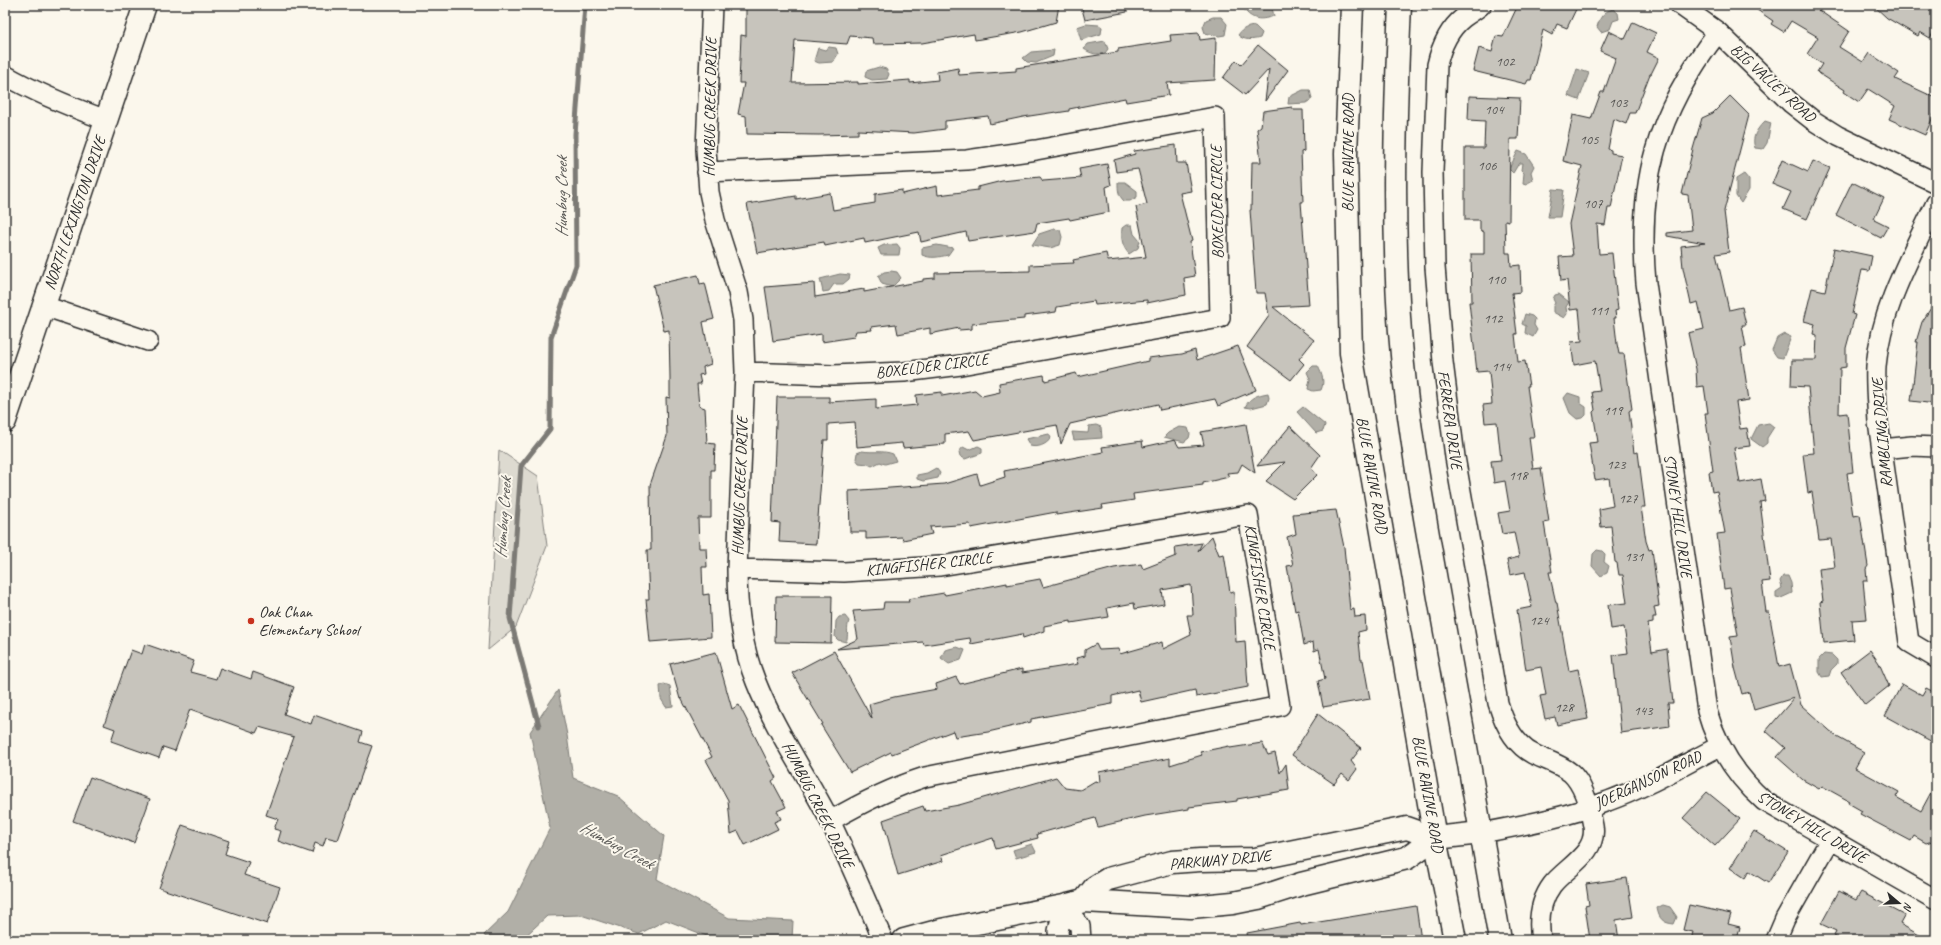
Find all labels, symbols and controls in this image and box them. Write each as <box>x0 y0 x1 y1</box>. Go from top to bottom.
street label: HUMBUG CREEK DRIVE <box>699 35 721 177</box>
street label: BIG VALLEY ROAD <box>1726 39 1821 128</box>
house number: 102 <box>1496 53 1516 70</box>
street label: BLUE RAVINE ROAD <box>1338 92 1358 212</box>
house number: 103 <box>1609 94 1629 111</box>
house number: 104 <box>1485 101 1505 118</box>
house number: 105 <box>1580 131 1599 148</box>
street label: NORTH LEXINGTON DRIVE <box>39 132 111 292</box>
street label: BOXELDER CIRCLE <box>1206 143 1228 259</box>
water label: Humbug Creek <box>551 154 572 237</box>
house number: 106 <box>1478 157 1497 174</box>
house number: 107 <box>1584 195 1603 212</box>
house number: 110 <box>1487 271 1507 288</box>
house number: 111 <box>1590 302 1609 319</box>
house number: 112 <box>1484 310 1504 327</box>
street label: BOXELDER CIRCLE <box>874 349 992 383</box>
house number: 114 <box>1492 358 1512 375</box>
street label: FERRERA DRIVE <box>1433 369 1467 473</box>
street label: RAMBLING DRIVE <box>1867 375 1897 489</box>
house number: 119 <box>1604 402 1624 419</box>
street label: HUMBUG CREEK DRIVE <box>728 414 753 556</box>
street label: BLUE RAVINE ROAD <box>1352 415 1392 537</box>
street label: STONEY HILL DRIVE <box>1659 453 1697 581</box>
house number: 123 <box>1607 456 1627 473</box>
house number: 118 <box>1509 467 1529 484</box>
water label: Humbug Creek <box>490 474 516 559</box>
house number: 127 <box>1619 490 1638 507</box>
street label: KINGFISHER CIRCLE <box>1240 523 1280 654</box>
street label: KINGFISHER CIRCLE <box>865 547 996 581</box>
house number: 131 <box>1625 548 1644 565</box>
place label: Oak Chan Elementary School <box>259 602 362 640</box>
house number: 124 <box>1530 612 1550 629</box>
marker: Oak Chan Elementary School <box>246 616 256 626</box>
house number: 128 <box>1555 699 1575 716</box>
house number: 143 <box>1634 702 1654 719</box>
street label: BLUE RAVINE ROAD <box>1408 734 1448 856</box>
street label: HUMBUG CREEK DRIVE <box>777 738 860 874</box>
street label: JOERGANSON ROAD <box>1590 746 1706 814</box>
street label: STONEY HILL DRIVE <box>1753 786 1873 869</box>
water label: Humbug Creek <box>577 816 660 875</box>
street label: PARKWAY DRIVE <box>1168 845 1274 874</box>
north arrow <box>1879 883 1919 923</box>
text: N <box>1900 901 1916 914</box>

